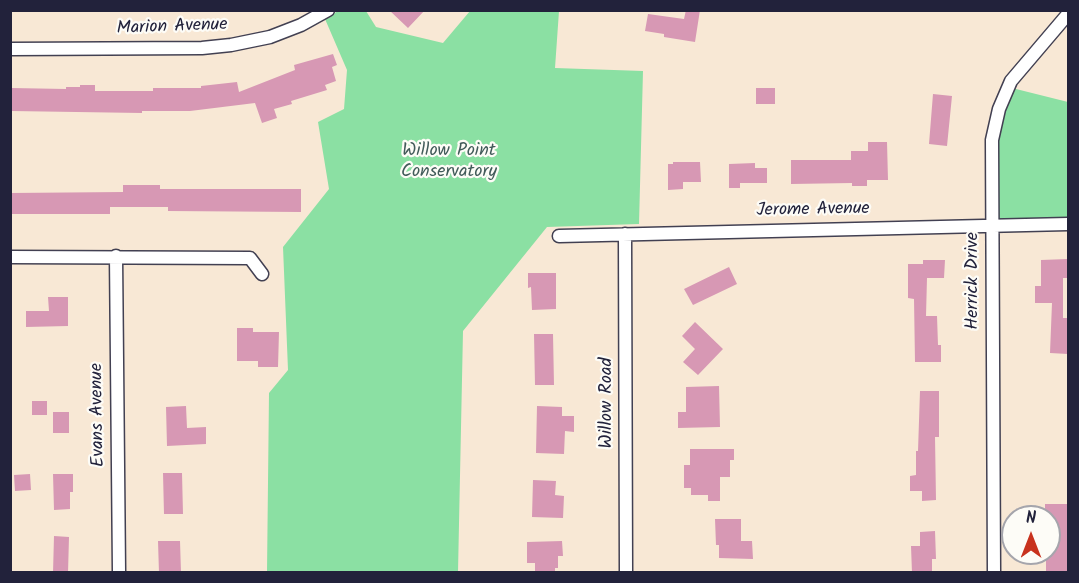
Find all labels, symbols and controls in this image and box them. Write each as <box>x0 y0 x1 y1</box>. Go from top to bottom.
street label: Marion Avenue <box>116 15 228 41</box>
park label: Willow Point Conservatory <box>401 141 497 184</box>
street label: Jerome Avenue <box>756 199 870 223</box>
street label: Herrick Drive <box>963 232 985 330</box>
street label: Willow Road <box>597 358 619 448</box>
street label: Evans Avenue <box>87 363 111 467</box>
north arrow <box>1001 505 1061 565</box>
text: N <box>1026 506 1036 531</box>

